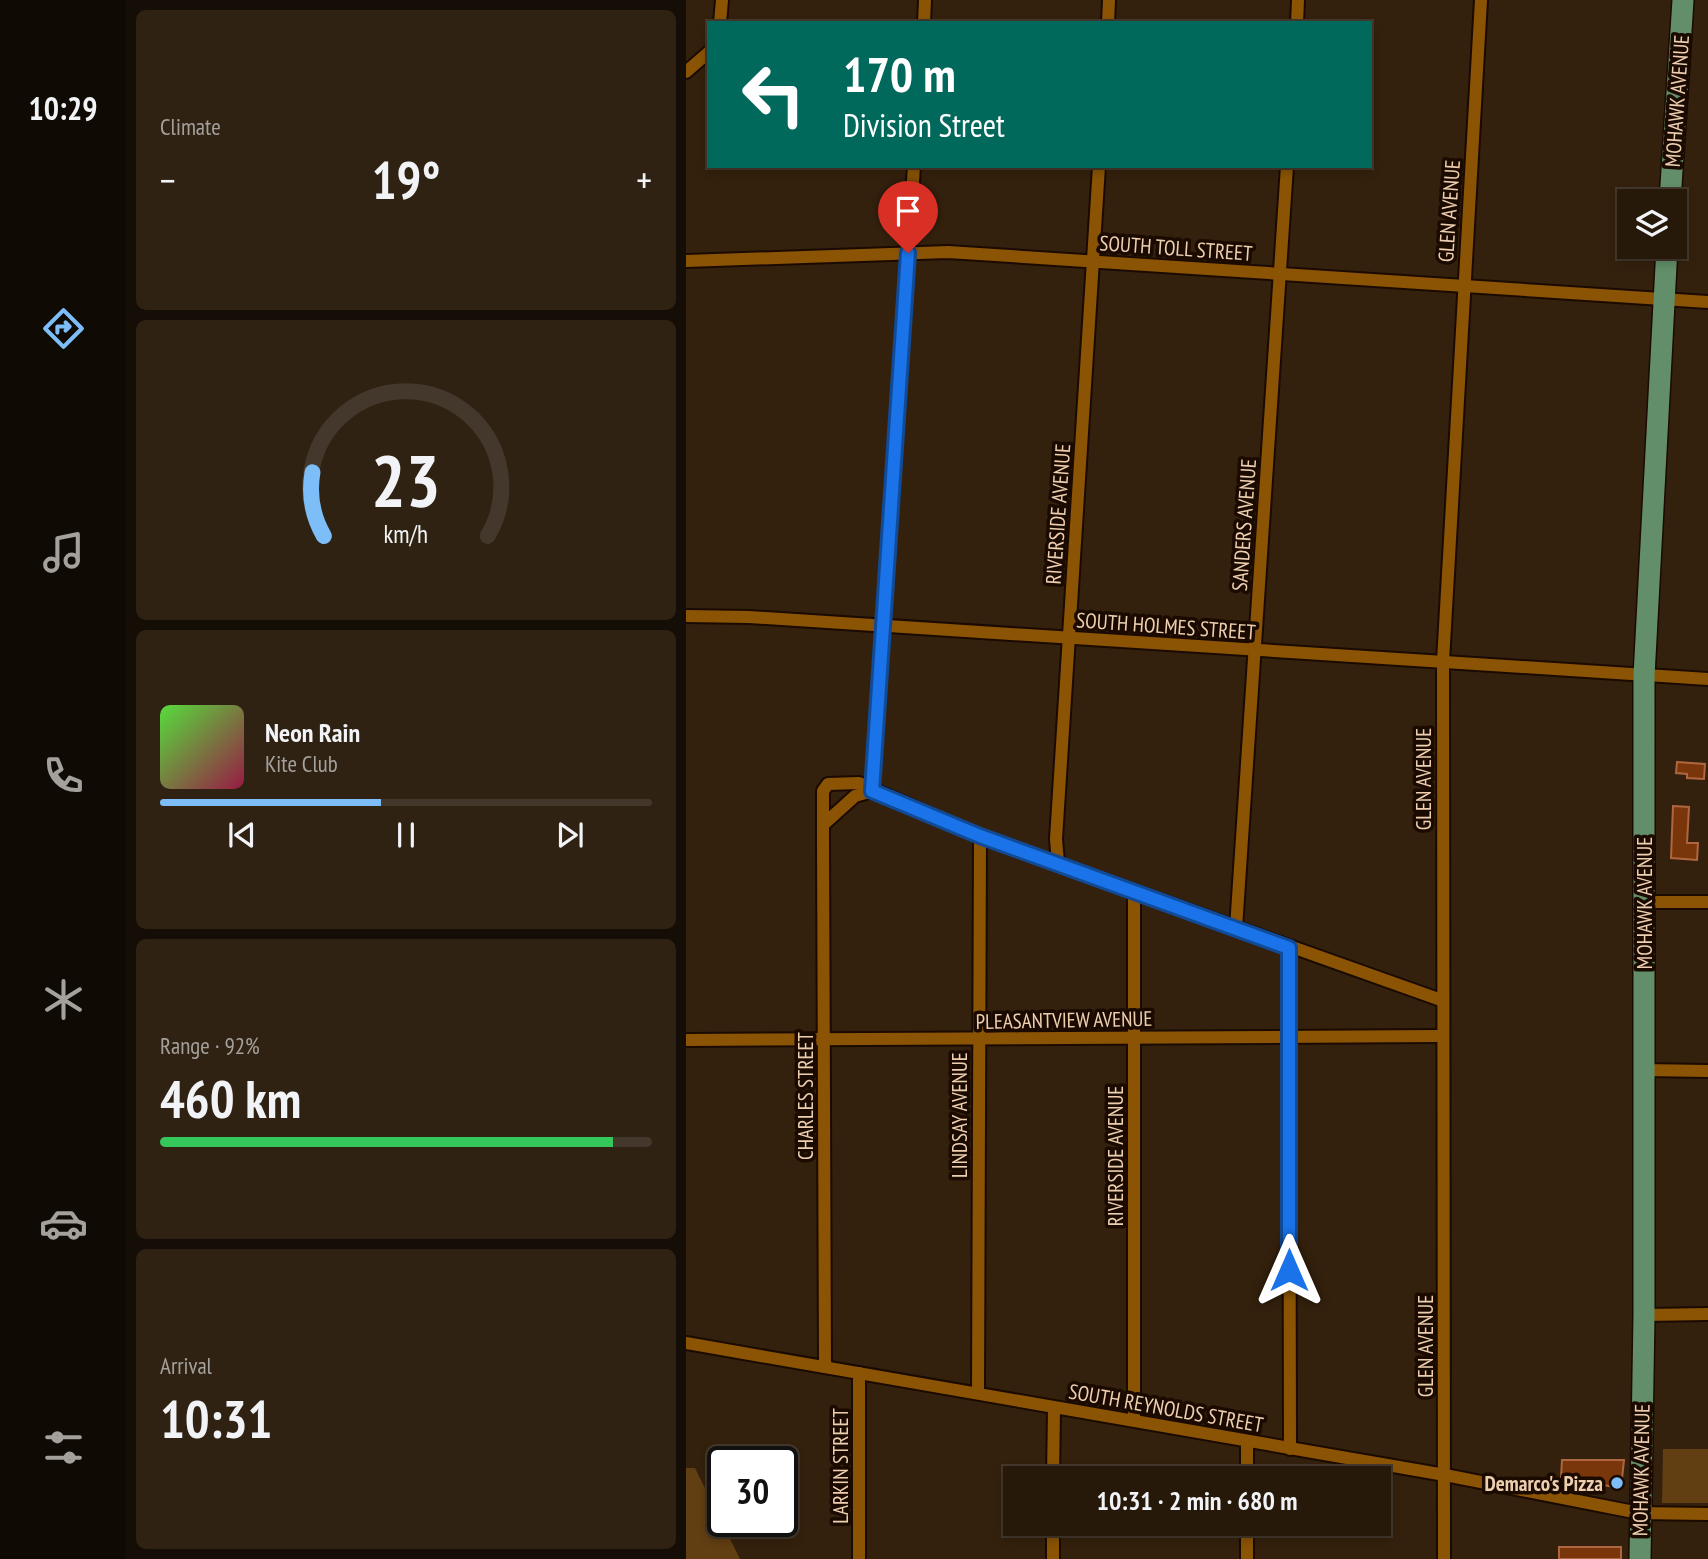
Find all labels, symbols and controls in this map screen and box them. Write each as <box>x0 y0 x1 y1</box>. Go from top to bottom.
street label: MOHAWK AVENUE <box>1659 34 1695 168</box>
text: 170 m <box>843 42 956 106</box>
icon: left <box>728 49 819 140</box>
text: 10:29 <box>28 87 98 129</box>
text: Division Street <box>843 104 1005 146</box>
text: Climate <box>160 112 221 141</box>
text: 19° <box>372 146 440 213</box>
text: − <box>160 155 176 204</box>
text: + <box>636 155 652 204</box>
street label: GLEN AVENUE <box>1432 159 1466 263</box>
pin <box>878 181 938 253</box>
map controls <box>1617 189 1687 259</box>
button: layers <box>1617 189 1687 259</box>
icon: arrive <box>889 192 927 230</box>
street label: SOUTH TOLL STREET <box>1099 229 1254 267</box>
icon: directions <box>39 304 88 353</box>
text: 23 <box>371 432 441 526</box>
street label: RIVERSIDE AVENUE <box>1040 443 1076 585</box>
street label: SANDERS AVENUE <box>1226 458 1262 592</box>
text: km/h <box>384 517 428 549</box>
icon: music <box>39 528 88 577</box>
street label: SOUTH HOLMES STREET <box>1075 606 1257 646</box>
text: Neon Rain <box>265 716 360 749</box>
street label: GLEN AVENUE <box>1410 728 1437 830</box>
text: Kite Club <box>265 749 338 778</box>
icon: phone <box>39 751 88 800</box>
icon: previous <box>223 816 261 854</box>
icon: pause <box>387 816 425 854</box>
icon: next <box>551 816 589 854</box>
street label: MOHAWK AVENUE <box>1631 837 1658 969</box>
icon: climate <box>39 975 88 1024</box>
street label: PLEASANTVIEW AVENUE <box>975 1005 1153 1035</box>
text: Range · 92% <box>160 1031 260 1060</box>
street label: CHARLES STREET <box>792 1031 819 1160</box>
street label: LINDSAY AVENUE <box>946 1052 973 1178</box>
text: 460 km <box>160 1065 301 1132</box>
street label: RIVERSIDE AVENUE <box>1102 1086 1129 1226</box>
icon: car <box>39 1199 88 1248</box>
position arrow <box>1252 1233 1326 1307</box>
street label: GLEN AVENUE <box>1412 1295 1439 1397</box>
text: Arrival <box>160 1351 212 1380</box>
street label: SOUTH REYNOLDS STREET <box>1067 1378 1266 1439</box>
text: 10:31 <box>160 1385 272 1452</box>
street label: MOHAWK AVENUE <box>1626 1404 1656 1536</box>
street label: LARKIN STREET <box>827 1408 854 1524</box>
icon: filters <box>39 1423 88 1472</box>
speed limit sign: 30 <box>707 1446 798 1537</box>
place label: Demarco's Pizza <box>1485 1470 1603 1497</box>
marker: Demarco's Pizza <box>1609 1475 1625 1491</box>
text: 10:31 · 2 min · 680 m <box>1097 1484 1297 1517</box>

